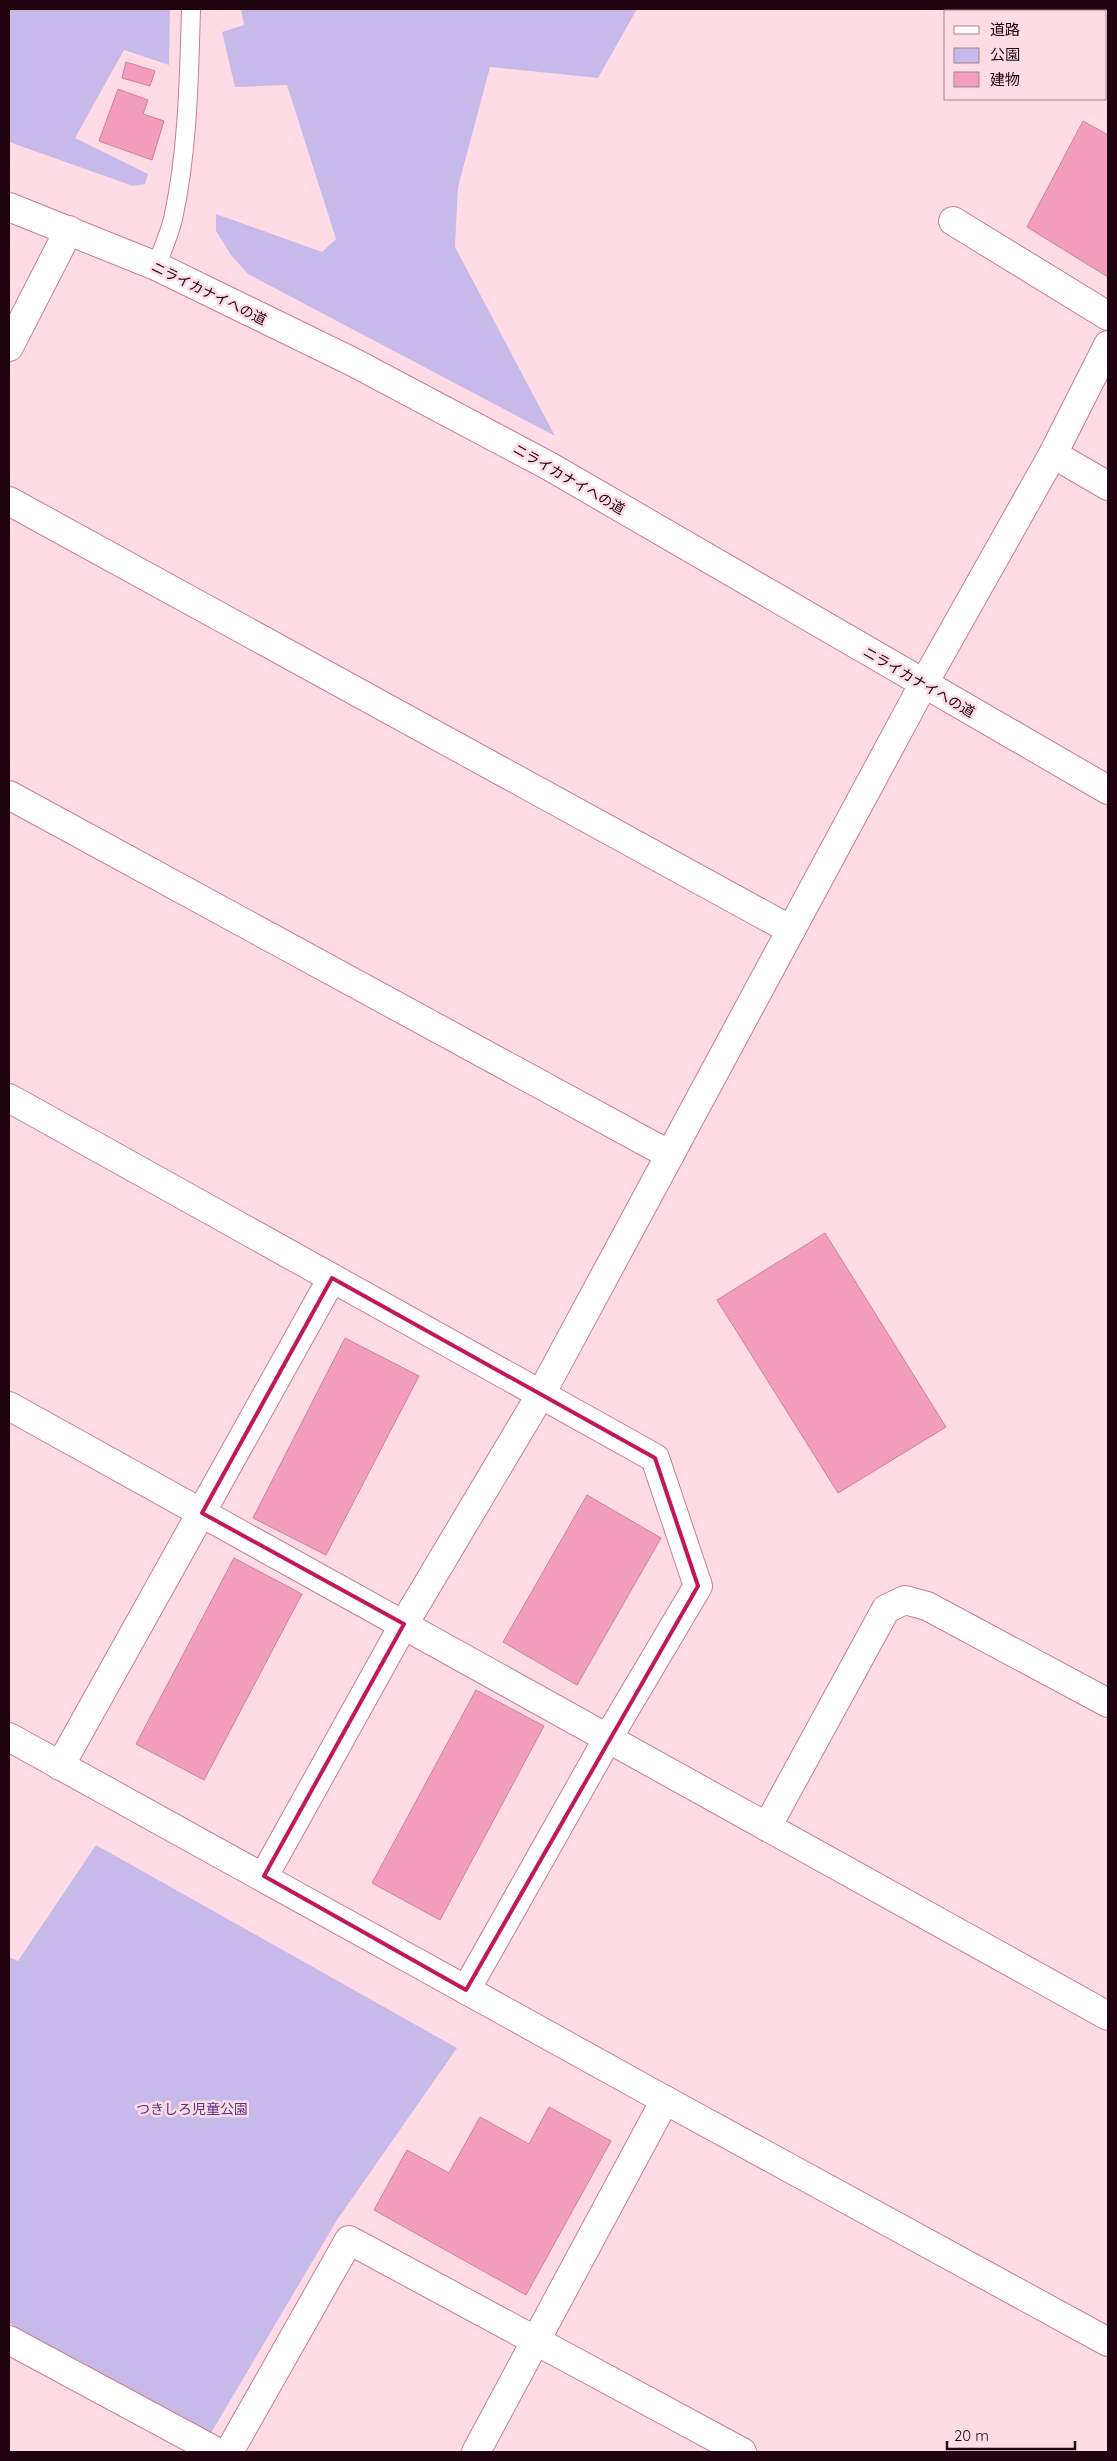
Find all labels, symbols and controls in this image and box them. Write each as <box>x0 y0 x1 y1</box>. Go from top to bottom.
legend <box>944 10 1107 100</box>
text: 道路 <box>990 20 1020 39</box>
text: 公園 <box>990 45 1020 64</box>
text: 建物 <box>990 70 1020 89</box>
street label: ニライカナイへの道 <box>148 257 270 329</box>
street label: ニライカナイへの道 <box>510 440 628 518</box>
street label: ニライカナイへの道 <box>860 643 978 721</box>
park label: つきしろ児童公園 <box>136 2100 248 2118</box>
scale bar <box>947 2418 1074 2450</box>
text: 20 m <box>954 2426 989 2445</box>

